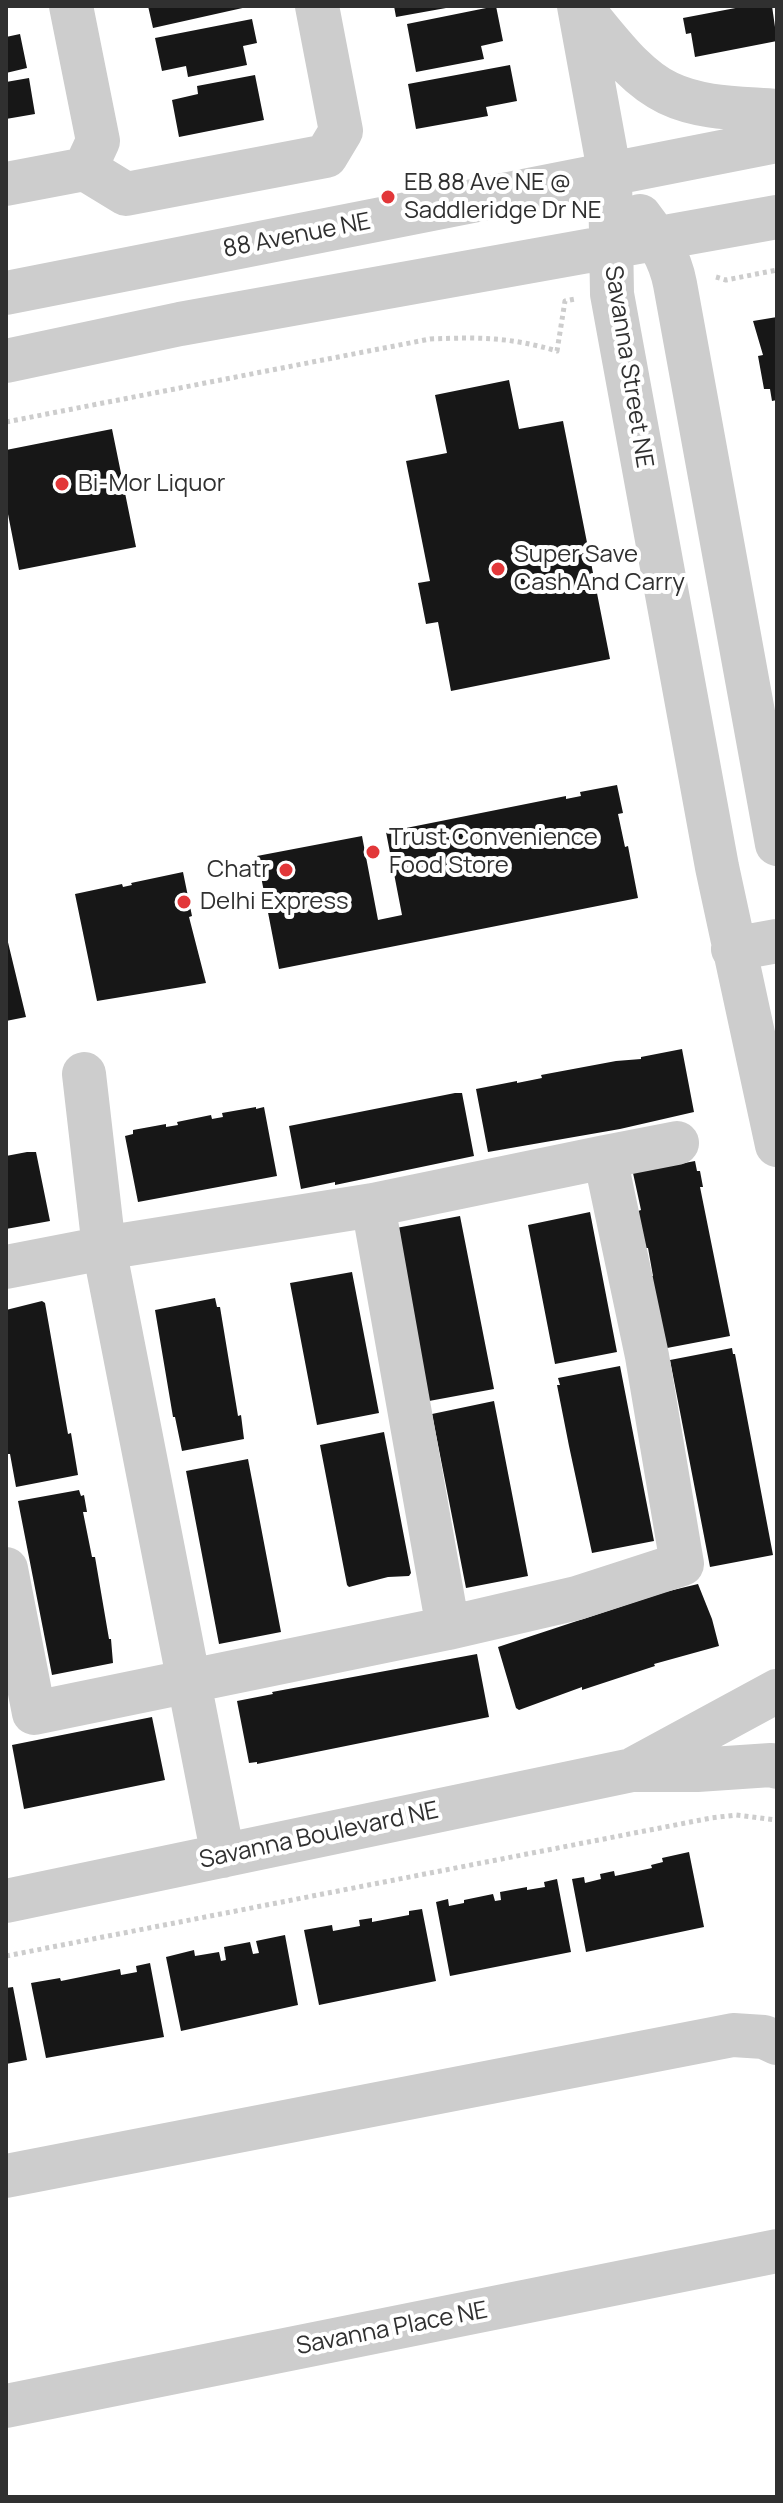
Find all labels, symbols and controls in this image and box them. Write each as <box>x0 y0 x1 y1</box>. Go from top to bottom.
place label: EB 88 Ave NE @ Saddleridge Dr NE <box>404 169 601 225</box>
marker: EB 88 Ave NE @ Saddleridge Dr NE <box>379 188 397 206</box>
street label: 88 Avenue NE <box>221 208 373 264</box>
street label: Savanna Street NE <box>598 264 658 470</box>
place label: Bi-Mor Liquor <box>78 470 225 498</box>
marker: Bi-Mor Liquor <box>53 475 71 493</box>
place label: Super Save Cash And Carry <box>514 541 685 597</box>
marker: Super Save Cash And Carry <box>489 560 507 578</box>
place label: Trust Convenience Food Store <box>389 824 598 880</box>
marker: Trust Convenience Food Store <box>364 843 382 861</box>
place label: Chatr <box>207 856 270 884</box>
marker: Chatr <box>277 861 295 879</box>
place label: Delhi Express <box>200 888 349 916</box>
marker: Delhi Express <box>175 893 193 911</box>
street label: Savanna Boulevard NE <box>197 1797 441 1875</box>
street label: Savanna Place NE <box>294 2296 490 2362</box>

